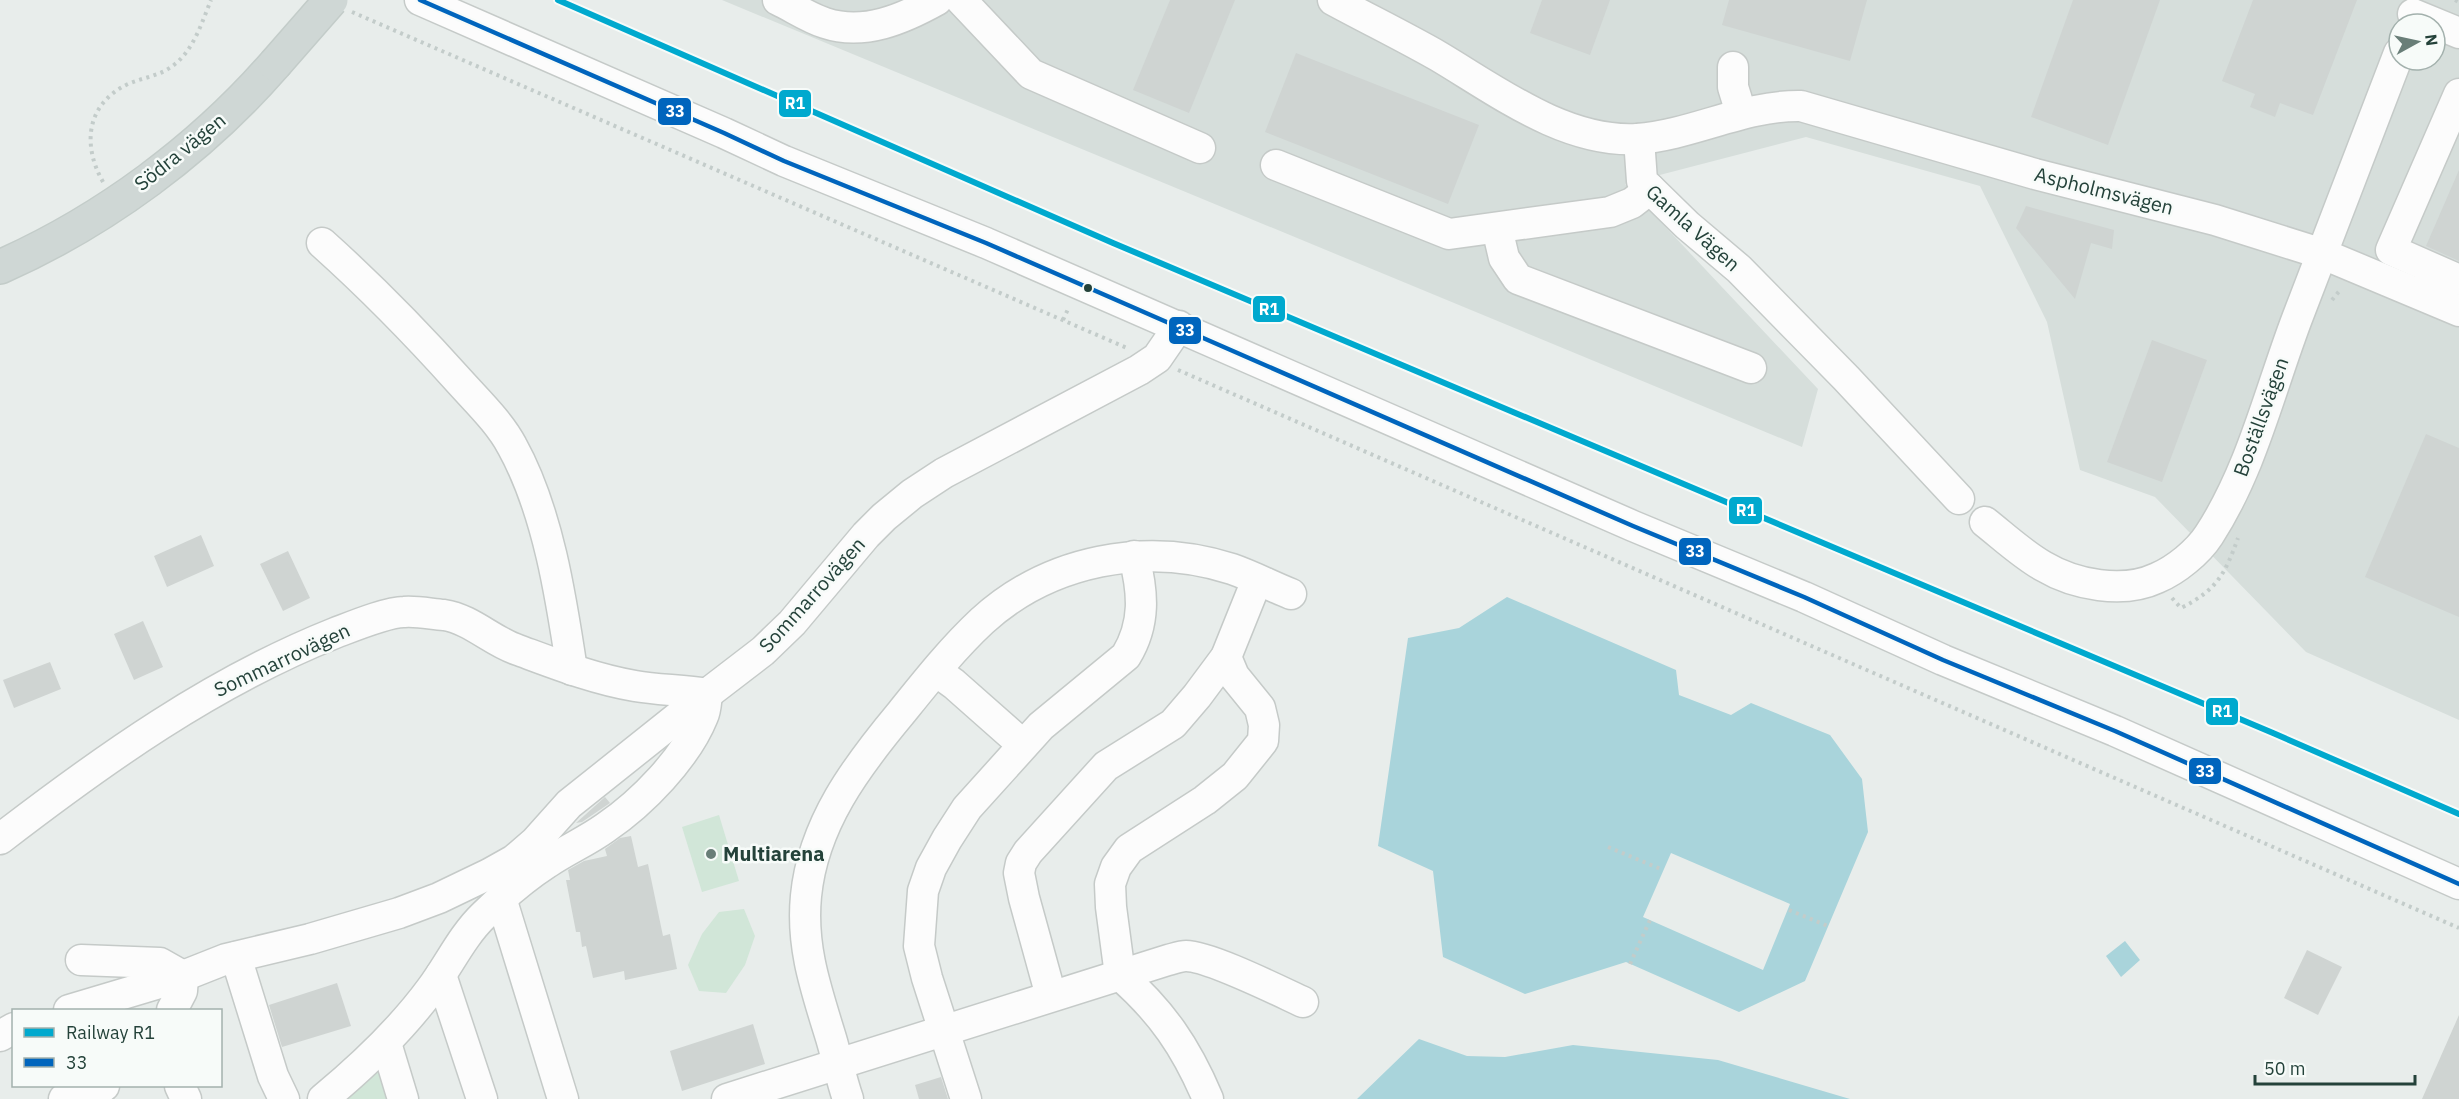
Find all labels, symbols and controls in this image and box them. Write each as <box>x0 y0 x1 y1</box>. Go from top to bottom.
north arrow <box>2387 12 2447 72</box>
text: N <box>2421 33 2443 47</box>
line badge: R1 <box>778 89 812 118</box>
text: R1 <box>785 93 806 113</box>
line badge: 33 <box>657 97 692 126</box>
text: 33 <box>665 101 685 121</box>
street label: Södra vägen <box>128 106 231 197</box>
street label: Aspholmsvägen <box>2032 160 2176 221</box>
street label: Gamla Vägen <box>1640 178 1746 277</box>
unlabelled marker <box>1082 282 1094 294</box>
line badge: R1 <box>1252 295 1286 323</box>
text: R1 <box>1259 299 1280 319</box>
line badge: 33 <box>1168 316 1202 345</box>
text: 33 <box>1175 320 1195 340</box>
street label: Boställsvägen <box>2226 354 2295 480</box>
line badge: R1 <box>1728 496 1763 525</box>
text: R1 <box>1736 500 1757 520</box>
street label: Sommarrovägen <box>752 531 871 658</box>
line badge: 33 <box>1678 537 1712 566</box>
text: 33 <box>1685 541 1705 561</box>
street label: Sommarrovägen <box>209 616 354 703</box>
line badge: R1 <box>2205 697 2239 726</box>
text: R1 <box>2212 701 2233 721</box>
line badge: 33 <box>2188 757 2222 785</box>
text: 33 <box>2195 761 2215 781</box>
place label: Multiarena <box>723 840 825 867</box>
marker: Multiarena <box>704 847 718 861</box>
legend <box>12 1009 222 1087</box>
text: Railway R1 <box>66 1021 155 1044</box>
scale bar <box>2255 1048 2416 1086</box>
text: 33 <box>66 1051 88 1074</box>
text: 50 m <box>2264 1057 2306 1080</box>

